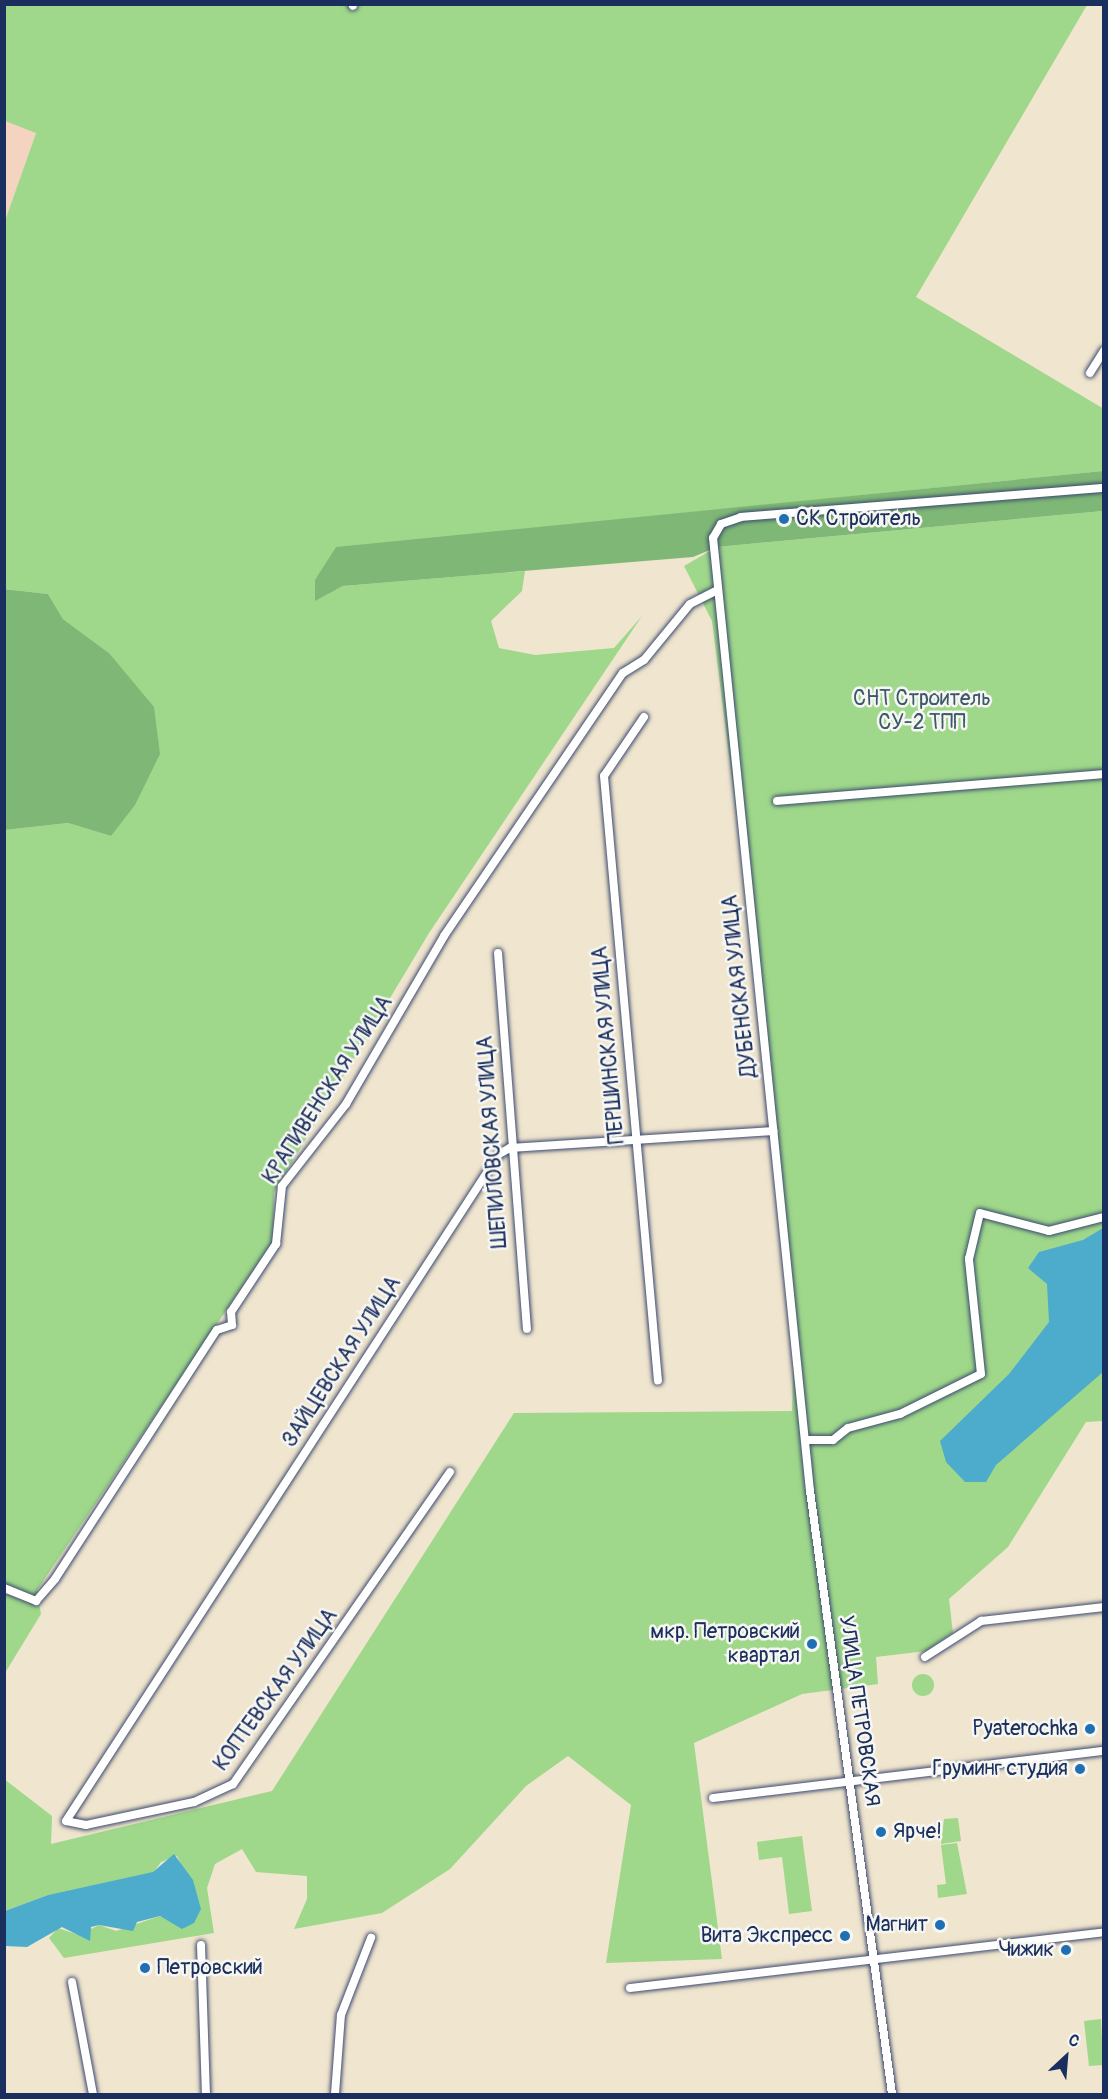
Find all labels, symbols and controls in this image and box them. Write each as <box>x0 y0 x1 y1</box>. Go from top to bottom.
place label: СК Строитель <box>796 506 921 532</box>
marker: СК Строитель <box>777 512 791 526</box>
park label: СНТ Строитель СУ-2 ТПП <box>853 686 991 736</box>
street label: ДУБЕНСКАЯ УЛИЦА <box>718 893 762 1079</box>
street label: ПЕРШИНСКАЯ УЛИЦА <box>588 945 630 1145</box>
street label: КРАПИВЕНСКАЯ УЛИЦА <box>258 991 398 1189</box>
street label: ШЕПИЛОВСКАЯ УЛИЦА <box>473 1035 513 1249</box>
street label: ЗАЙЦЕВСКАЯ УЛИЦА <box>277 1272 407 1452</box>
street label: КОПТЕВСКАЯ УЛИЦА <box>209 1604 343 1776</box>
street label: УЛИЦА ПЕТРОВСКАЯ <box>833 1614 885 1808</box>
place label: мкр. Петровский квартал <box>650 1619 800 1669</box>
marker: мкр. Петровский квартал <box>805 1637 819 1651</box>
place label: Pyaterochka <box>972 1716 1078 1742</box>
marker: Pyaterochka <box>1083 1722 1097 1736</box>
place label: Груминг студия <box>932 1756 1068 1782</box>
marker: Груминг студия <box>1073 1762 1087 1776</box>
place label: Ярче! <box>893 1819 942 1845</box>
marker: Ярче! <box>874 1825 888 1839</box>
place label: Магнит <box>866 1912 928 1938</box>
marker: Магнит <box>933 1918 947 1932</box>
place label: Вита Экспресс <box>701 1923 833 1949</box>
marker: Вита Экспресс <box>838 1929 852 1943</box>
place label: Чижик <box>998 1937 1054 1963</box>
marker: Чижик <box>1059 1943 1073 1957</box>
place label: Петровский <box>157 1955 263 1981</box>
marker: Петровский <box>138 1961 152 1975</box>
north arrow <box>1036 2027 1096 2087</box>
text: С <box>1065 2030 1083 2052</box>

